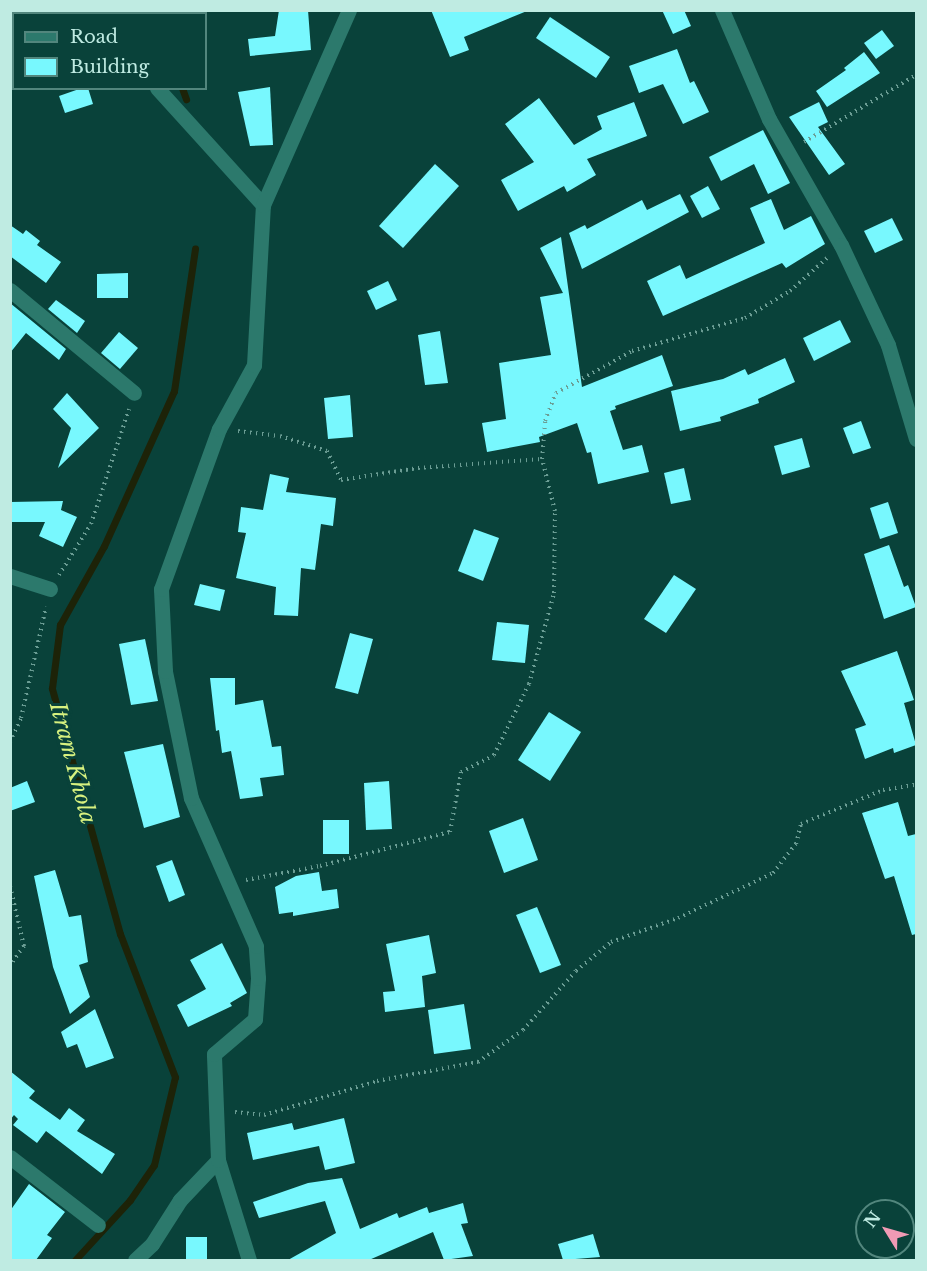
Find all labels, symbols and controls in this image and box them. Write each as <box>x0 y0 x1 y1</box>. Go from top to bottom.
legend <box>12 12 207 90</box>
text: Road <box>70 26 118 48</box>
text: Building <box>70 56 149 78</box>
water label: Itram Khola <box>44 699 102 827</box>
north arrow <box>855 1199 915 1259</box>
text: N <box>860 1207 885 1231</box>

